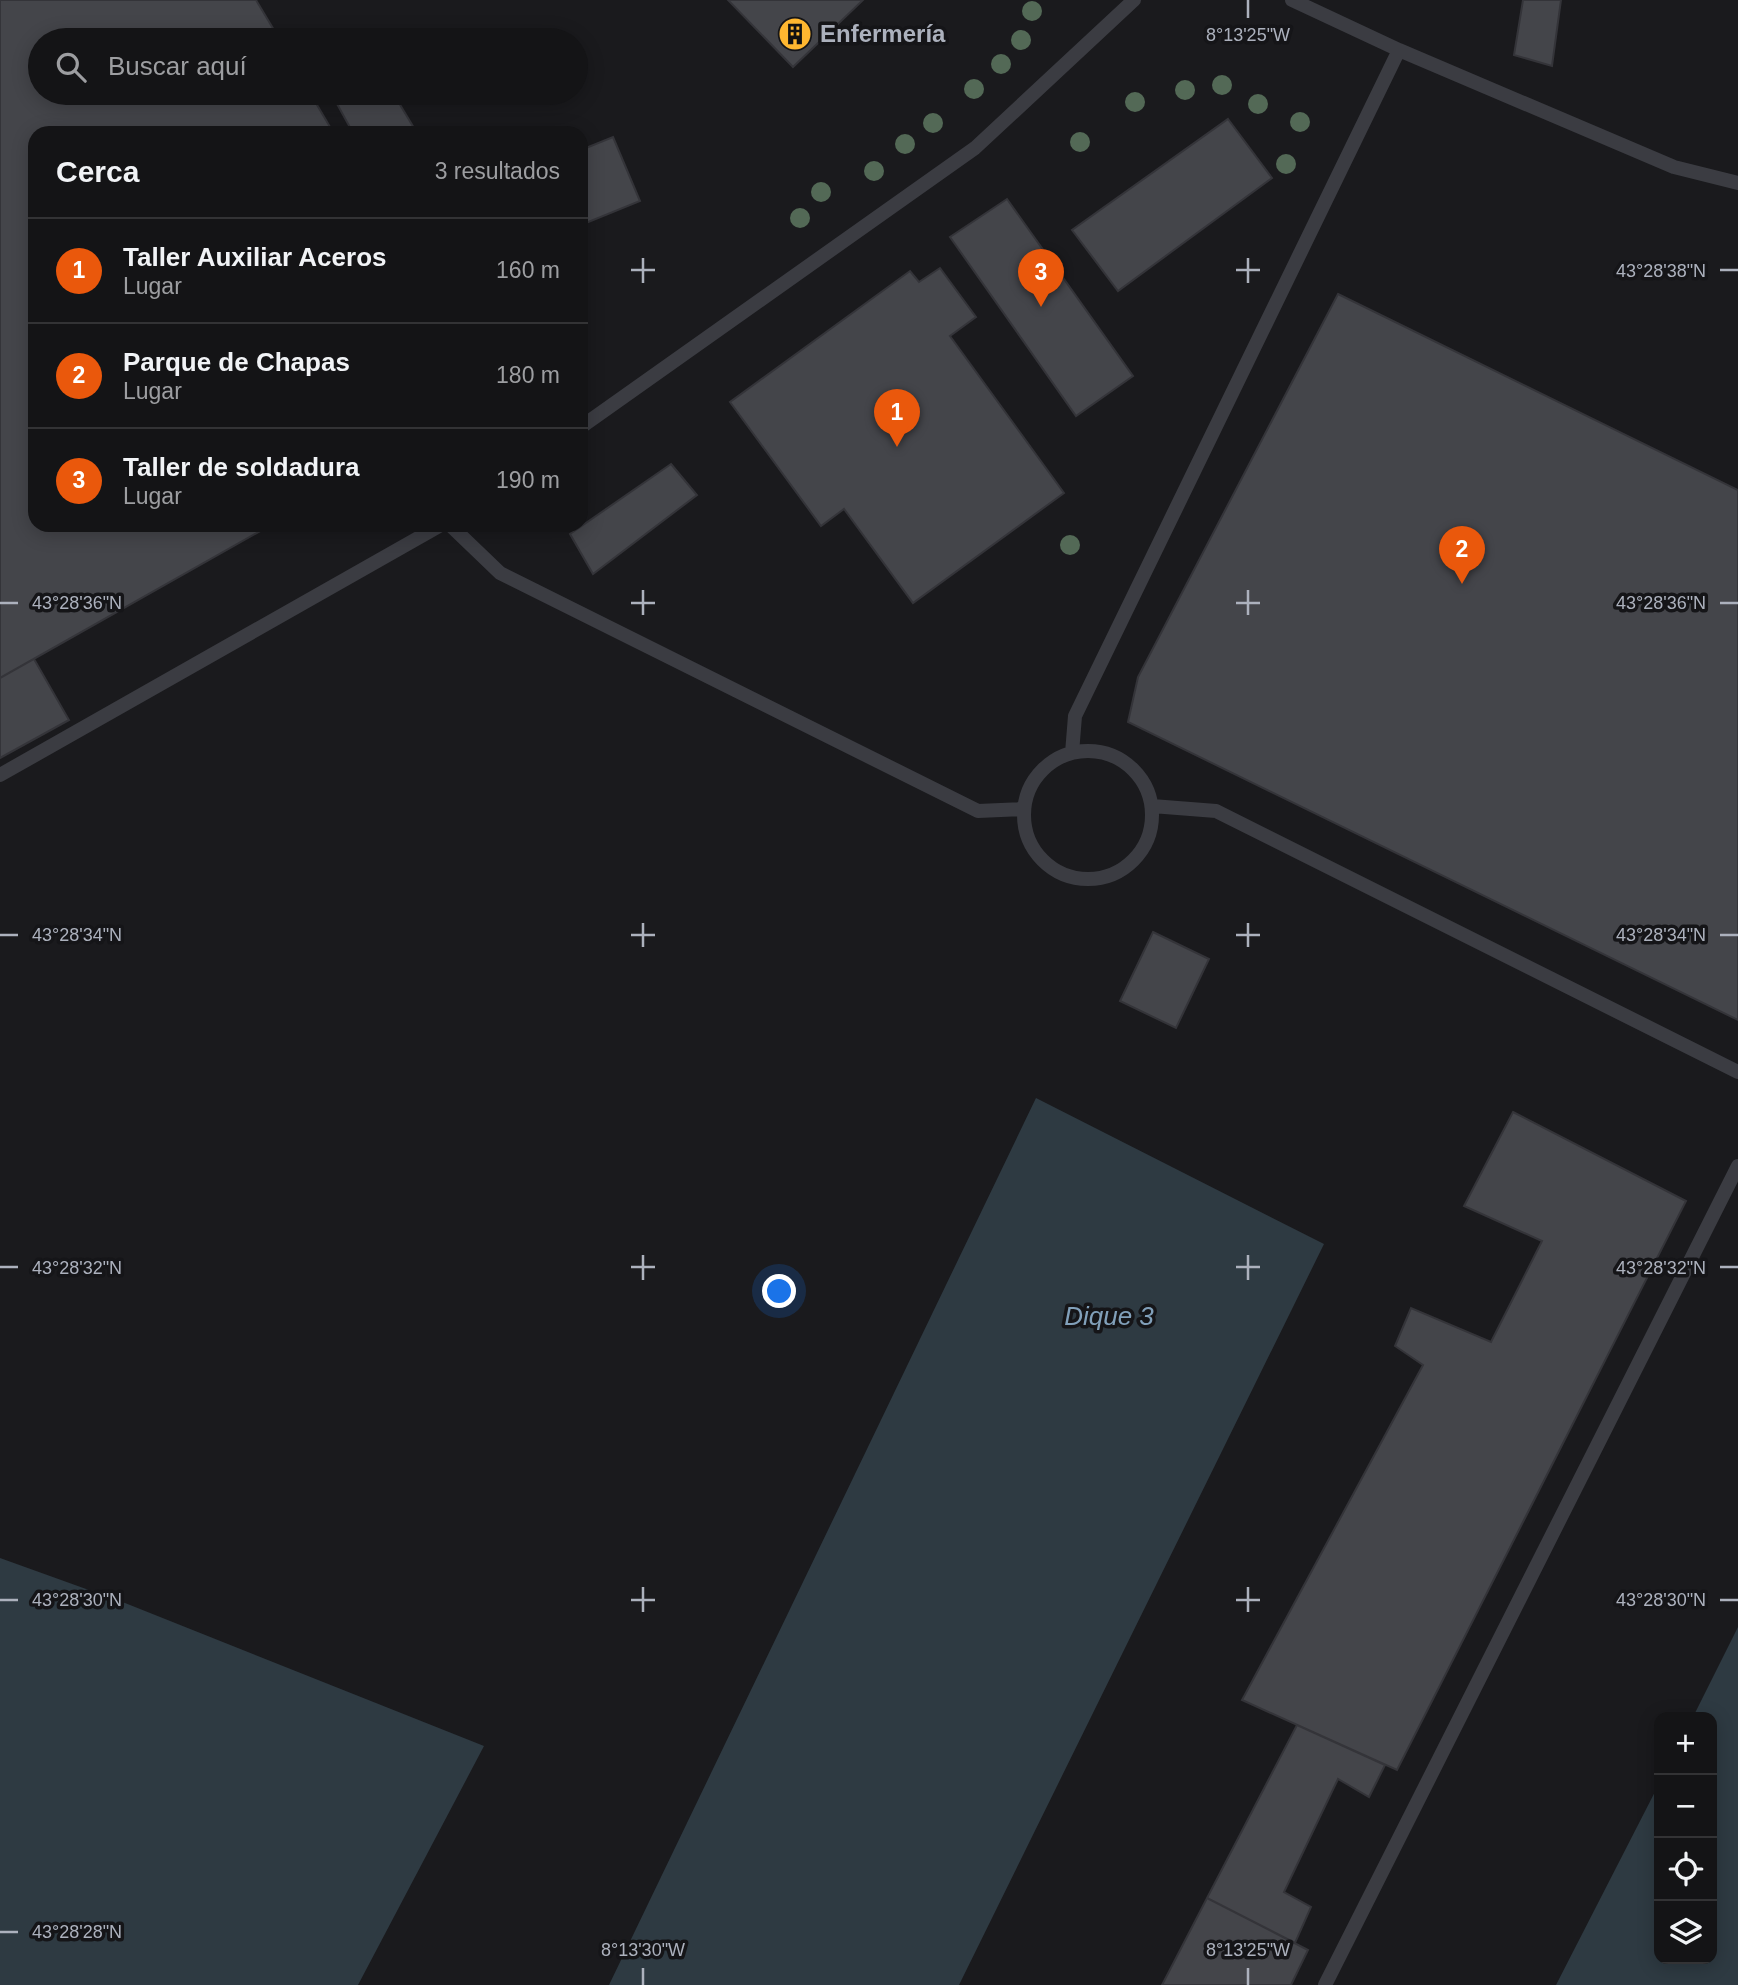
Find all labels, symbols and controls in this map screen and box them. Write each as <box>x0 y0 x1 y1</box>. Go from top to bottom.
building icon: Enfermería <box>776 15 814 53</box>
place label: Enfermería <box>820 20 946 47</box>
text: 8°13'25"W <box>1206 25 1290 45</box>
search box <box>28 28 588 105</box>
icon: search <box>52 48 90 86</box>
text: Buscar aquí <box>108 51 247 81</box>
text: Cerca <box>56 155 139 188</box>
text: 3 resultados <box>435 158 560 184</box>
text: Taller Auxiliar Aceros <box>123 242 386 272</box>
pin: 3 <box>1018 249 1064 307</box>
text: 1 <box>73 257 85 283</box>
text: 160 m <box>496 257 560 283</box>
text: 43°28'38"N <box>1616 261 1706 281</box>
text: Lugar <box>123 273 182 299</box>
text: Parque de Chapas <box>123 347 350 377</box>
text: 2 <box>73 362 85 388</box>
text: 180 m <box>496 362 560 388</box>
text: Lugar <box>123 378 182 404</box>
pin: 1 <box>874 389 920 447</box>
text: Taller de soldadura <box>123 452 359 482</box>
text: 3 <box>73 467 85 493</box>
text: 190 m <box>496 467 560 493</box>
text: Lugar <box>123 483 182 509</box>
pin: 2 <box>1439 526 1485 584</box>
text: 43°28'36"N <box>32 593 122 613</box>
text: 43°28'36"N <box>1616 593 1706 613</box>
text: 43°28'34"N <box>32 925 122 945</box>
text: 43°28'34"N <box>1616 925 1706 945</box>
text: 43°28'32"N <box>32 1258 122 1278</box>
text: 43°28'32"N <box>1616 1258 1706 1278</box>
your location <box>762 1274 796 1308</box>
water label: Dique 3 <box>1064 1301 1154 1331</box>
text: 43°28'30"N <box>32 1590 122 1610</box>
text: 43°28'30"N <box>1616 1590 1706 1610</box>
map controls <box>1654 1712 1717 1964</box>
button: + <box>1654 1712 1717 1775</box>
button: − <box>1654 1775 1717 1838</box>
button: locate <box>1654 1838 1717 1901</box>
button: layers <box>1654 1901 1717 1964</box>
text: 43°28'28"N <box>32 1922 122 1942</box>
text: 8°13'30"W <box>601 1940 685 1960</box>
text: 8°13'25"W <box>1206 1940 1290 1960</box>

